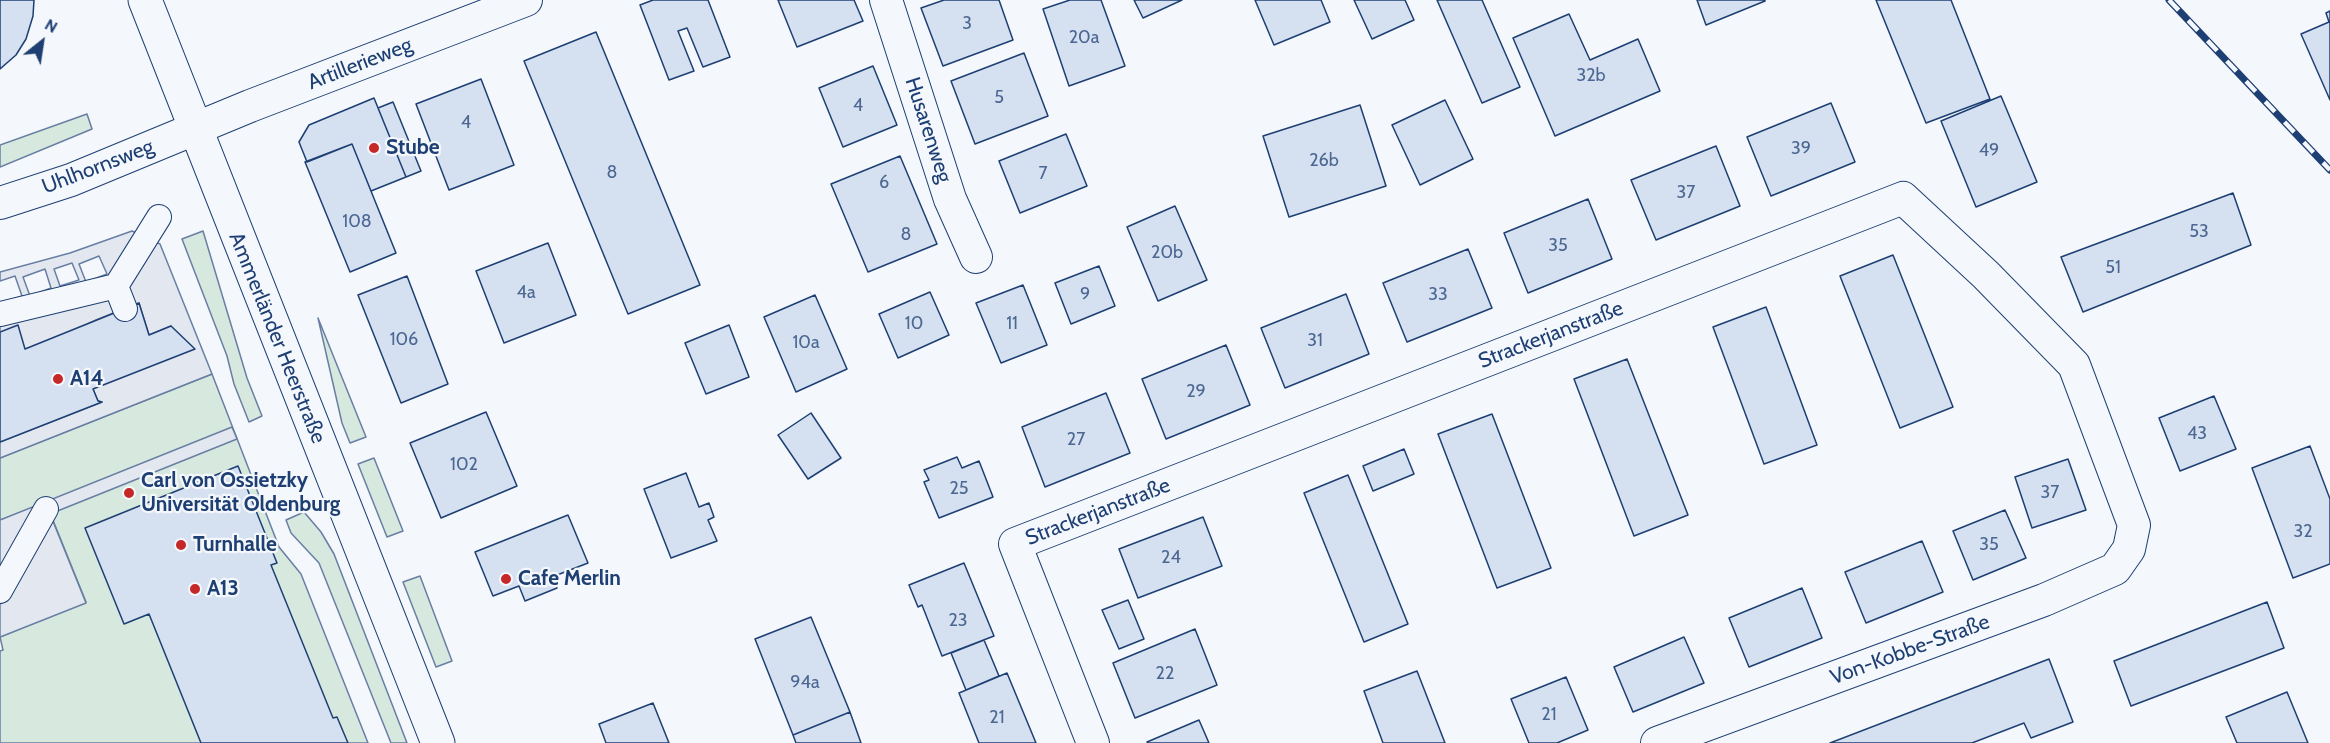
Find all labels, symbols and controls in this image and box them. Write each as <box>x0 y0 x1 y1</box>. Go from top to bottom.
north arrow <box>12 12 72 72</box>
house number: 3 <box>962 13 972 35</box>
text: N <box>42 15 61 37</box>
house number: 20a <box>1069 27 1099 49</box>
street label: Artillerieweg <box>304 33 416 95</box>
house number: 32b <box>1576 65 1606 87</box>
street label: Husarenweg <box>899 74 957 186</box>
house number: 5 <box>994 87 1004 109</box>
house number: 4 <box>853 95 863 117</box>
house number: 4 <box>461 112 471 134</box>
street label: Uhlhornsweg <box>39 134 157 200</box>
place label: Stube <box>386 135 440 161</box>
house number: 39 <box>1791 138 1811 160</box>
house number: 49 <box>1979 140 1999 162</box>
marker: Stube <box>367 141 381 155</box>
house number: 26b <box>1309 150 1339 172</box>
house number: 8 <box>607 162 617 184</box>
house number: 7 <box>1038 163 1048 185</box>
house number: 6 <box>879 172 889 194</box>
house number: 37 <box>1677 182 1695 204</box>
house number: 108 <box>342 211 372 233</box>
house number: 53 <box>2189 221 2209 243</box>
house number: 8 <box>901 224 911 246</box>
street label: Ammerländer Heerstraße <box>223 229 331 447</box>
house number: 35 <box>1548 235 1568 257</box>
house number: 20b <box>1151 242 1183 264</box>
house number: 51 <box>2105 257 2121 279</box>
house number: 4a <box>516 282 536 304</box>
house number: 9 <box>1080 284 1090 306</box>
house number: 33 <box>1428 284 1448 306</box>
street label: Strackerjanstraße <box>1475 296 1627 374</box>
house number: 10 <box>905 313 923 335</box>
house number: 11 <box>1006 313 1018 335</box>
house number: 106 <box>390 329 418 351</box>
house number: 31 <box>1307 330 1323 352</box>
house number: 10a <box>792 332 820 354</box>
place label: A14 <box>70 366 104 392</box>
marker: A14 <box>51 372 65 386</box>
house number: 29 <box>1186 381 1206 403</box>
house number: 43 <box>2187 423 2207 445</box>
house number: 27 <box>1067 429 1085 451</box>
house number: 102 <box>450 454 478 476</box>
place label: Carl von Ossietzky Universität Oldenburg <box>141 468 340 518</box>
street label: Strackerjanstraße <box>1022 473 1174 551</box>
house number: 25 <box>949 478 969 500</box>
house number: 37 <box>2041 482 2059 504</box>
marker: Carl von Ossietzky Universität Oldenburg <box>122 486 136 500</box>
house number: 32 <box>2293 521 2313 543</box>
place label: Turnhalle <box>193 532 277 558</box>
house number: 35 <box>1979 534 1999 556</box>
marker: Turnhalle <box>174 538 188 552</box>
house number: 24 <box>1161 547 1181 569</box>
place label: Cafe Merlin <box>518 566 621 592</box>
marker: Cafe Merlin <box>499 572 513 586</box>
place label: A13 <box>207 576 239 602</box>
marker: A13 <box>188 582 202 596</box>
house number: 23 <box>948 610 968 632</box>
street label: Von-Kobbe-Straße <box>1827 610 1993 690</box>
house number: 22 <box>1156 663 1174 685</box>
house number: 94a <box>790 672 820 694</box>
house number: 21 <box>1541 704 1557 726</box>
house number: 21 <box>989 707 1005 729</box>

